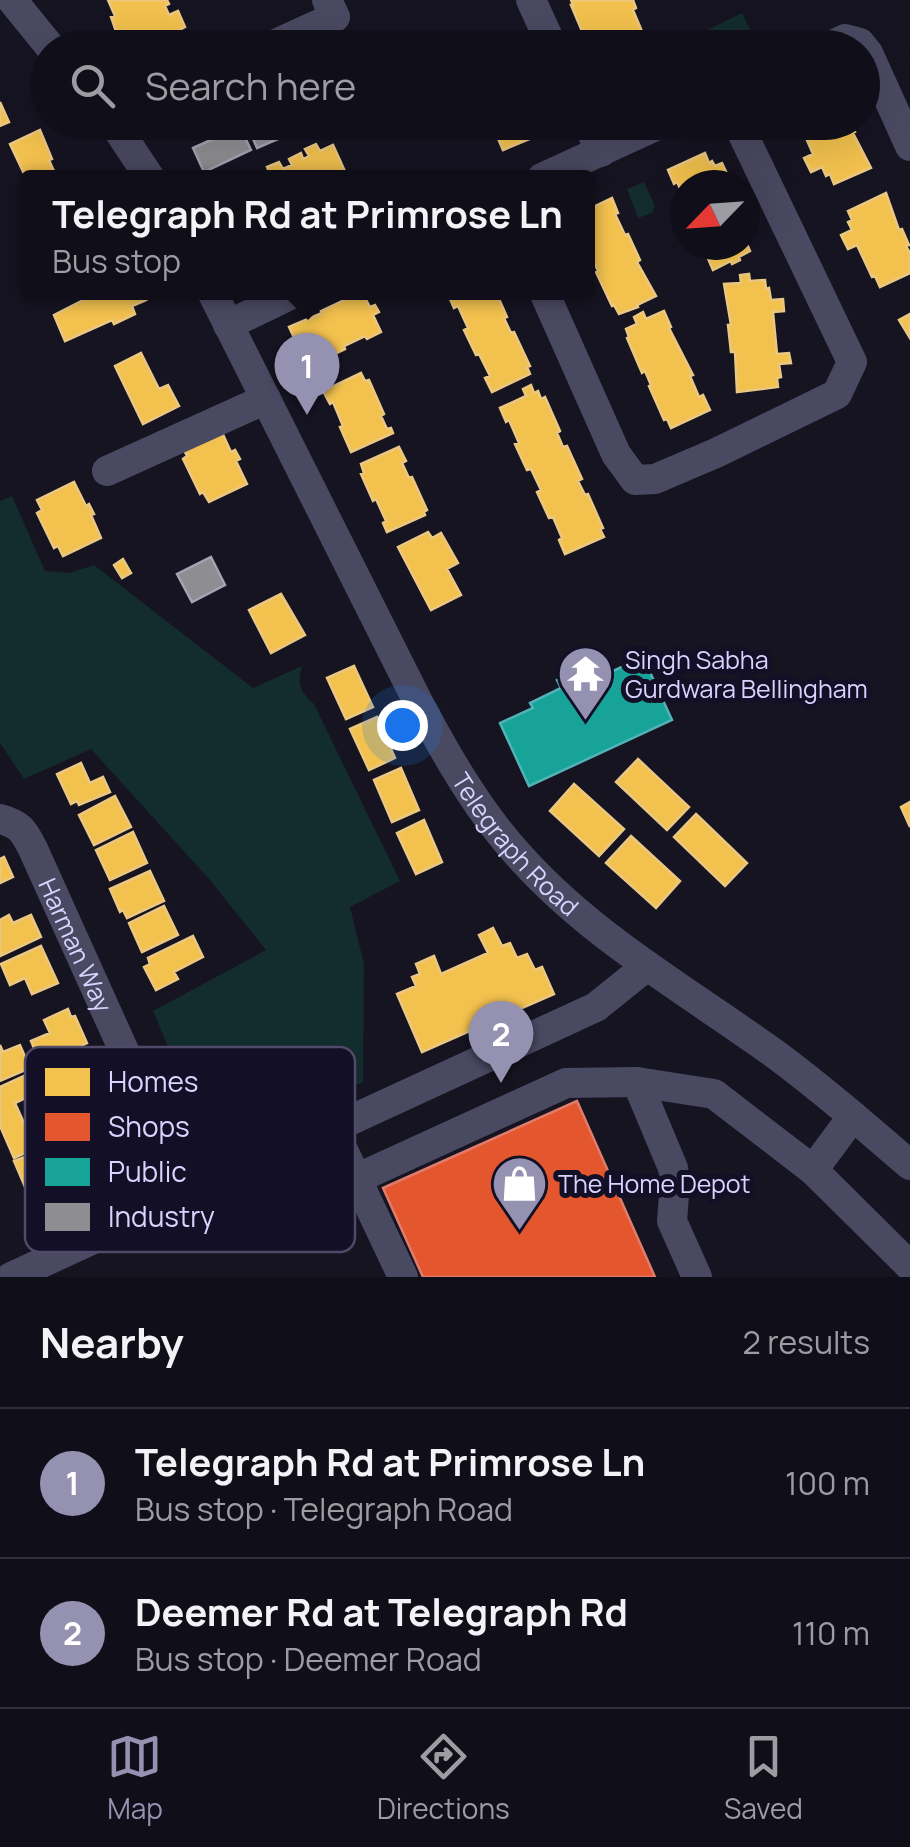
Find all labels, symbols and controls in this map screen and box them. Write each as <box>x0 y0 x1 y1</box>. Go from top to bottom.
search box <box>30 30 880 140</box>
icon: search <box>65 58 120 113</box>
text: Search here <box>145 59 356 111</box>
popup <box>20 170 595 300</box>
north arrow <box>670 170 760 260</box>
text: Telegraph Rd at Primrose Ln <box>52 187 563 239</box>
text: Bus stop <box>52 239 181 283</box>
pin: 1 <box>274 332 340 415</box>
place label: Singh Sabha Gurdwara Bellingham <box>625 642 868 706</box>
temple icon: Singh Sabha Gurdwara Bellingham <box>556 643 616 722</box>
your location <box>377 700 428 751</box>
street label: Telegraph Road <box>444 765 587 923</box>
street label: Harman Way <box>31 872 122 1018</box>
pin: 2 <box>468 1000 534 1083</box>
legend <box>25 1047 355 1252</box>
text: Homes <box>108 1062 198 1100</box>
text: Shops <box>108 1107 190 1145</box>
text: Public <box>108 1152 187 1190</box>
shop icon: The Home Depot <box>489 1153 549 1232</box>
place label: The Home Depot <box>558 1166 751 1201</box>
text: Industry <box>108 1197 215 1235</box>
text: Nearby <box>40 1313 184 1371</box>
text: 2 results <box>743 1320 870 1364</box>
text: Telegraph Rd at Primrose Ln <box>135 1435 645 1487</box>
text: 1 <box>65 1461 80 1505</box>
text: 100 m <box>785 1461 870 1505</box>
text: Bus stop · Telegraph Road <box>135 1487 513 1531</box>
text: Deemer Rd at Telegraph Rd <box>135 1585 628 1637</box>
text: 2 <box>63 1611 82 1655</box>
text: 110 m <box>792 1611 870 1655</box>
text: Bus stop · Deemer Road <box>135 1637 482 1681</box>
tab: Map <box>107 1729 163 1827</box>
tab: Directions <box>377 1729 510 1827</box>
tab: Saved <box>724 1729 803 1827</box>

